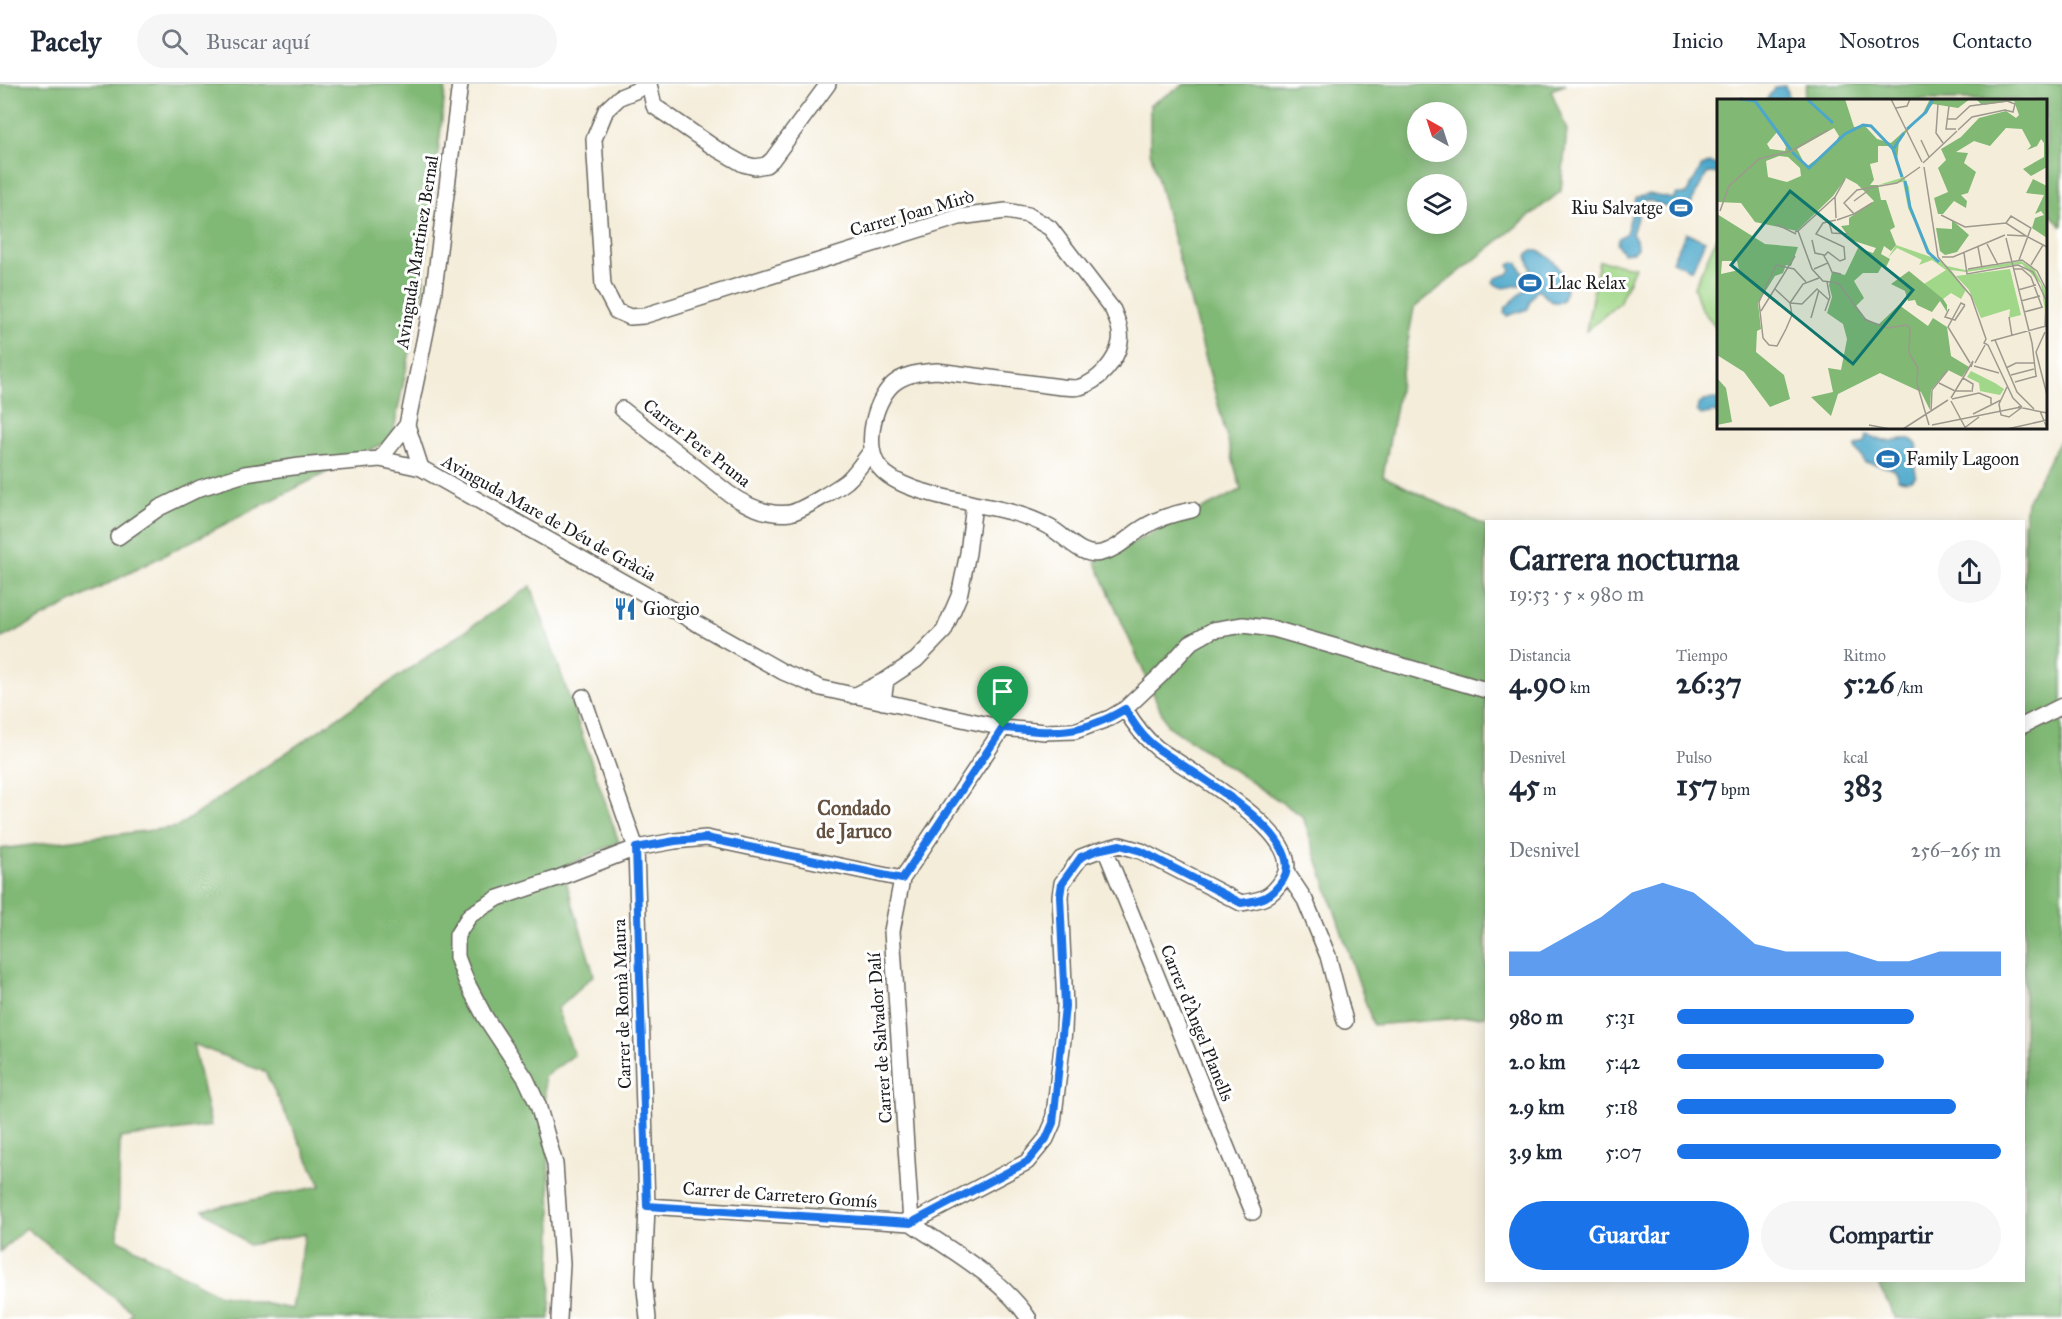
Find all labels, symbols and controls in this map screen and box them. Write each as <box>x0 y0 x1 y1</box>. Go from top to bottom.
search box <box>137 14 557 68</box>
text: Pacely <box>30 24 101 59</box>
icon: search <box>158 25 191 58</box>
text: Buscar aquí <box>206 28 310 55</box>
text: Inicio <box>1672 28 1723 54</box>
text: Mapa <box>1756 28 1806 54</box>
text: Nosotros <box>1839 28 1919 54</box>
text: Contacto <box>1952 28 2032 54</box>
inset map <box>1717 99 2047 429</box>
north arrow <box>1407 102 1467 162</box>
map controls <box>1407 102 1467 234</box>
street label: Avinguda Martinez Bernal <box>391 154 444 351</box>
button: layers <box>1407 174 1467 234</box>
street label: Carrer Joan Mirò <box>847 185 977 242</box>
sports icon: Riu Salvatge <box>1668 195 1694 221</box>
place label: Riu Salvatge <box>1571 197 1663 220</box>
sports icon: Llac Relax <box>1517 270 1543 296</box>
place label: Llac Relax <box>1548 272 1626 294</box>
street label: Carrer Pere Pruna <box>639 394 756 492</box>
sports icon: Family Lagoon <box>1875 446 1901 472</box>
place label: Family Lagoon <box>1906 448 2020 471</box>
street label: Avinguda Mare de Déu de Gràcia <box>437 449 660 587</box>
text: Carrera nocturna <box>1509 539 1739 579</box>
button: share <box>1938 540 2001 603</box>
text: 19:53 · 5 × 980 m <box>1509 582 1644 606</box>
restaurant icon: Giorgio <box>612 596 638 622</box>
place label: Giorgio <box>643 598 699 621</box>
text: Distancia <box>1509 646 1571 665</box>
text: Tiempo <box>1676 646 1728 665</box>
text: Ritmo <box>1843 646 1886 665</box>
text: 4.90 <box>1509 665 1566 701</box>
text: 26:37 <box>1676 665 1742 701</box>
text: 5:26 <box>1843 665 1895 701</box>
pin <box>977 666 1028 728</box>
icon: arrive <box>986 675 1019 708</box>
text: km <box>1566 678 1591 697</box>
text: /km <box>1895 678 1923 697</box>
text: Desnivel <box>1509 748 1565 767</box>
text: Pulso <box>1676 748 1712 767</box>
text: kcal <box>1843 748 1868 767</box>
text: 45 <box>1509 767 1540 803</box>
text: 157 <box>1676 767 1718 803</box>
text: 383 <box>1843 767 1883 803</box>
text: m <box>1540 780 1557 799</box>
text: bpm <box>1718 780 1750 799</box>
district label: Condado de Jaruco <box>816 796 892 845</box>
text: Desnivel <box>1509 838 1580 862</box>
text: 256–265 m <box>1911 838 2001 862</box>
street label: Carrer de Romà Maura <box>608 918 636 1089</box>
street label: Carrer d'Àngel Planells <box>1155 941 1240 1105</box>
street label: Carrer de Salvador Dalí <box>863 951 897 1124</box>
text: 980 m <box>1509 1005 1563 1029</box>
text: 5:31 <box>1605 1005 1635 1029</box>
text: 2.0 km <box>1509 1050 1565 1074</box>
text: 5:42 <box>1605 1050 1640 1074</box>
text: 2.9 km <box>1509 1095 1565 1119</box>
text: 5:18 <box>1605 1095 1638 1119</box>
text: 3.9 km <box>1509 1140 1562 1164</box>
text: 5:07 <box>1605 1140 1642 1164</box>
street label: Carrer de Carretero Gomís <box>682 1177 878 1213</box>
button: Guardar <box>1509 1201 1749 1270</box>
button: Compartir <box>1761 1201 2001 1270</box>

